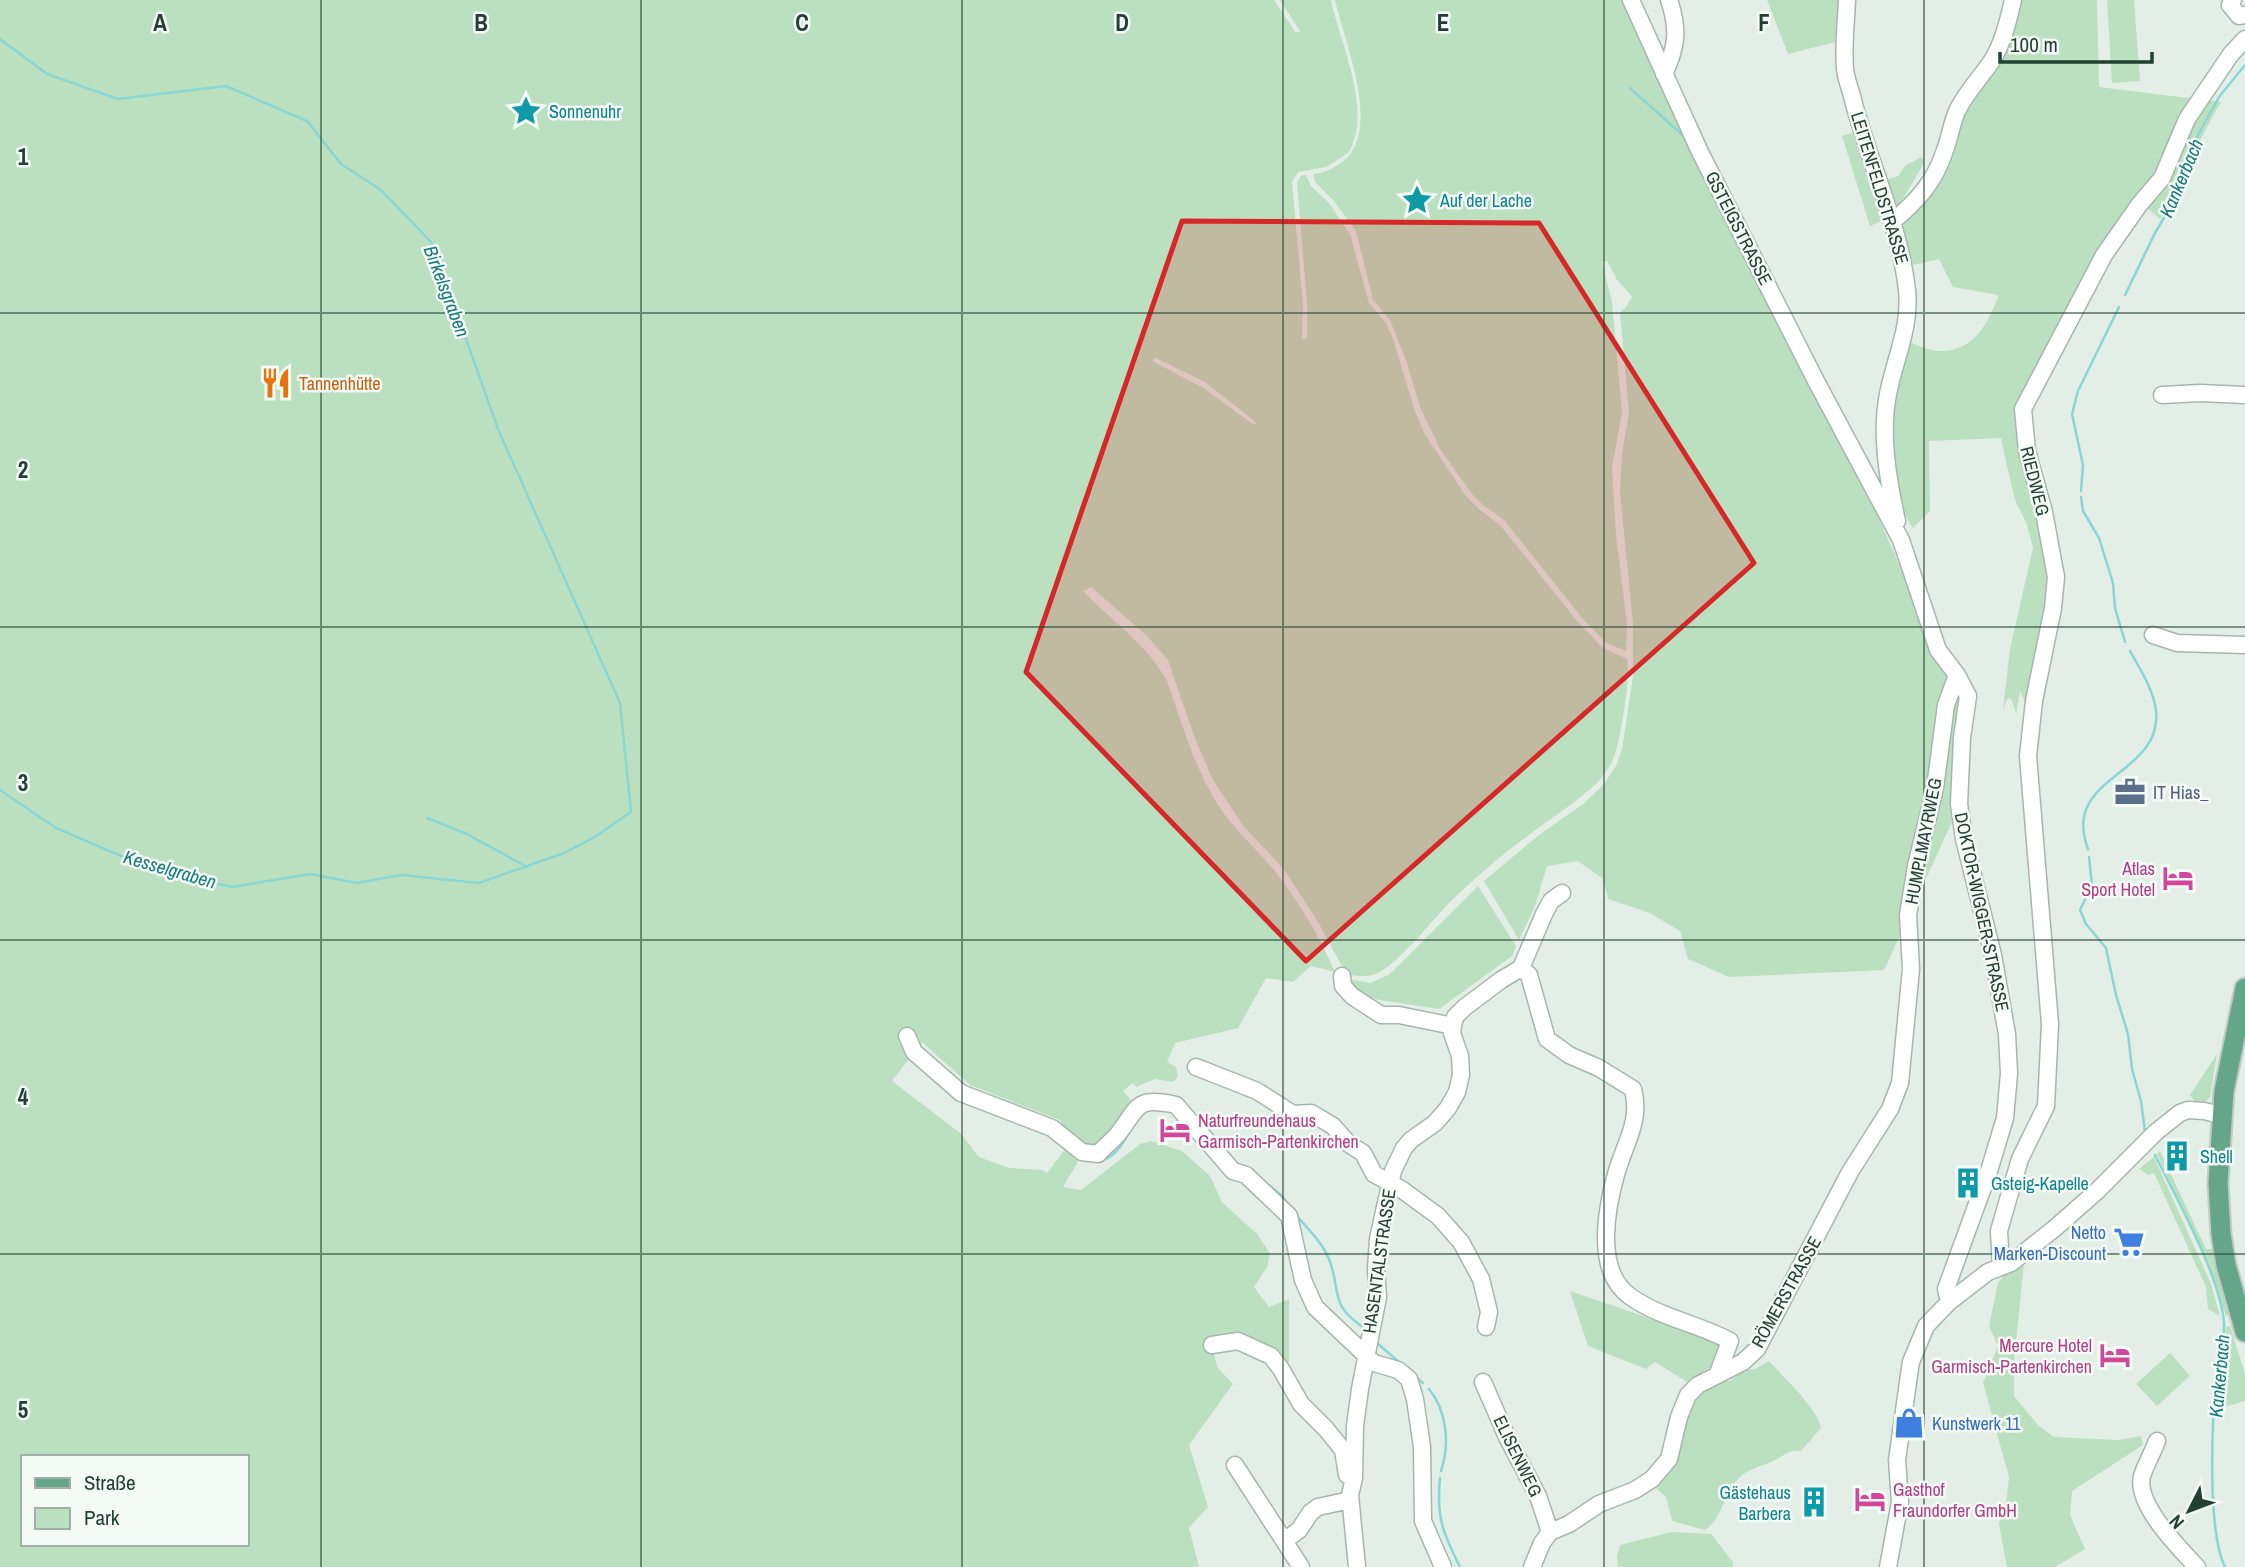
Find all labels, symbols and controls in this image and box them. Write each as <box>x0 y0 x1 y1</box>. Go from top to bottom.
text: A <box>153 7 167 38</box>
text: B <box>474 7 488 38</box>
text: C <box>795 7 809 38</box>
text: D <box>1115 7 1129 38</box>
text: E <box>1437 7 1449 38</box>
text: F <box>1758 7 1770 38</box>
scale bar <box>2000 21 2152 65</box>
text: 100 m <box>2010 30 2058 59</box>
place icon: Sonnenuhr <box>509 94 543 128</box>
place label: Sonnenuhr <box>549 99 621 124</box>
street label: LEITENFELDSTRASSE <box>1845 109 1915 267</box>
water label: Kankerbach <box>2153 135 2209 221</box>
text: 1 <box>18 141 29 172</box>
street label: GSTEIGSTRASSE <box>1700 167 1778 289</box>
place icon: Auf der Lache <box>1400 183 1434 217</box>
place label: Auf der Lache <box>1439 188 1532 213</box>
water label: Birkelsgraben <box>418 241 476 341</box>
restaurant icon: Tannenhütte <box>259 366 293 400</box>
place label: Tannenhütte <box>299 371 381 396</box>
street label: RIEDWEG <box>2014 444 2056 518</box>
text: 2 <box>18 454 28 485</box>
text: 3 <box>18 767 28 798</box>
office icon: IT Hias_ <box>2113 775 2147 809</box>
street label: HUMPLMAYRWEG <box>1898 776 1948 906</box>
place label: IT Hias_ <box>2153 780 2209 805</box>
street label: DOKTOR-WIGGER-STRASSE <box>1949 810 2015 1014</box>
water label: Kesselgraben <box>121 843 219 895</box>
place label: Atlas Sport Hotel <box>2081 856 2155 902</box>
hotel icon: Atlas Sport Hotel <box>2161 861 2195 895</box>
text: 4 <box>18 1081 29 1112</box>
place label: Naturfreundehaus Garmisch-Partenkirchen <box>1198 1108 1359 1154</box>
hotel icon: Naturfreundehaus Garmisch-Partenkirchen <box>1158 1113 1192 1147</box>
building icon: Shell <box>2160 1139 2194 1173</box>
place label: Shell <box>2200 1144 2233 1169</box>
building icon: Gsteig-Kapelle <box>1951 1166 1985 1200</box>
place label: Gsteig-Kapelle <box>1991 1171 2089 1196</box>
street label: HASENTALSTRASSE <box>1356 1187 1402 1335</box>
place label: Netto Marken-Discount <box>1994 1220 2106 1266</box>
supermarket icon: Netto Marken-Discount <box>2112 1225 2146 1259</box>
street label: RÖMERSTRASSE <box>1745 1232 1827 1352</box>
place label: Mercure Hotel Garmisch-Partenkirchen <box>1931 1333 2092 1379</box>
water label: Kankerbach <box>2202 1333 2236 1419</box>
hotel icon: Mercure Hotel Garmisch-Partenkirchen <box>2098 1338 2132 1372</box>
text: 5 <box>18 1394 28 1425</box>
shop icon: Kunstwerk 11 <box>1892 1406 1926 1440</box>
street label: ELISENWEG <box>1488 1411 1548 1501</box>
place label: Kunstwerk 11 <box>1932 1411 2021 1436</box>
legend <box>21 1455 248 1546</box>
text: Straße <box>84 1468 136 1497</box>
north arrow <box>2154 1476 2224 1546</box>
place label: Gasthof Fraundorfer GmbH <box>1893 1477 2017 1523</box>
place label: Gästehaus Barbera <box>1720 1480 1791 1526</box>
hotel icon: Gasthof Fraundorfer GmbH <box>1853 1482 1887 1516</box>
building icon: Gästehaus Barbera <box>1797 1485 1831 1519</box>
text: Park <box>84 1503 120 1532</box>
text: N <box>2163 1509 2190 1535</box>

